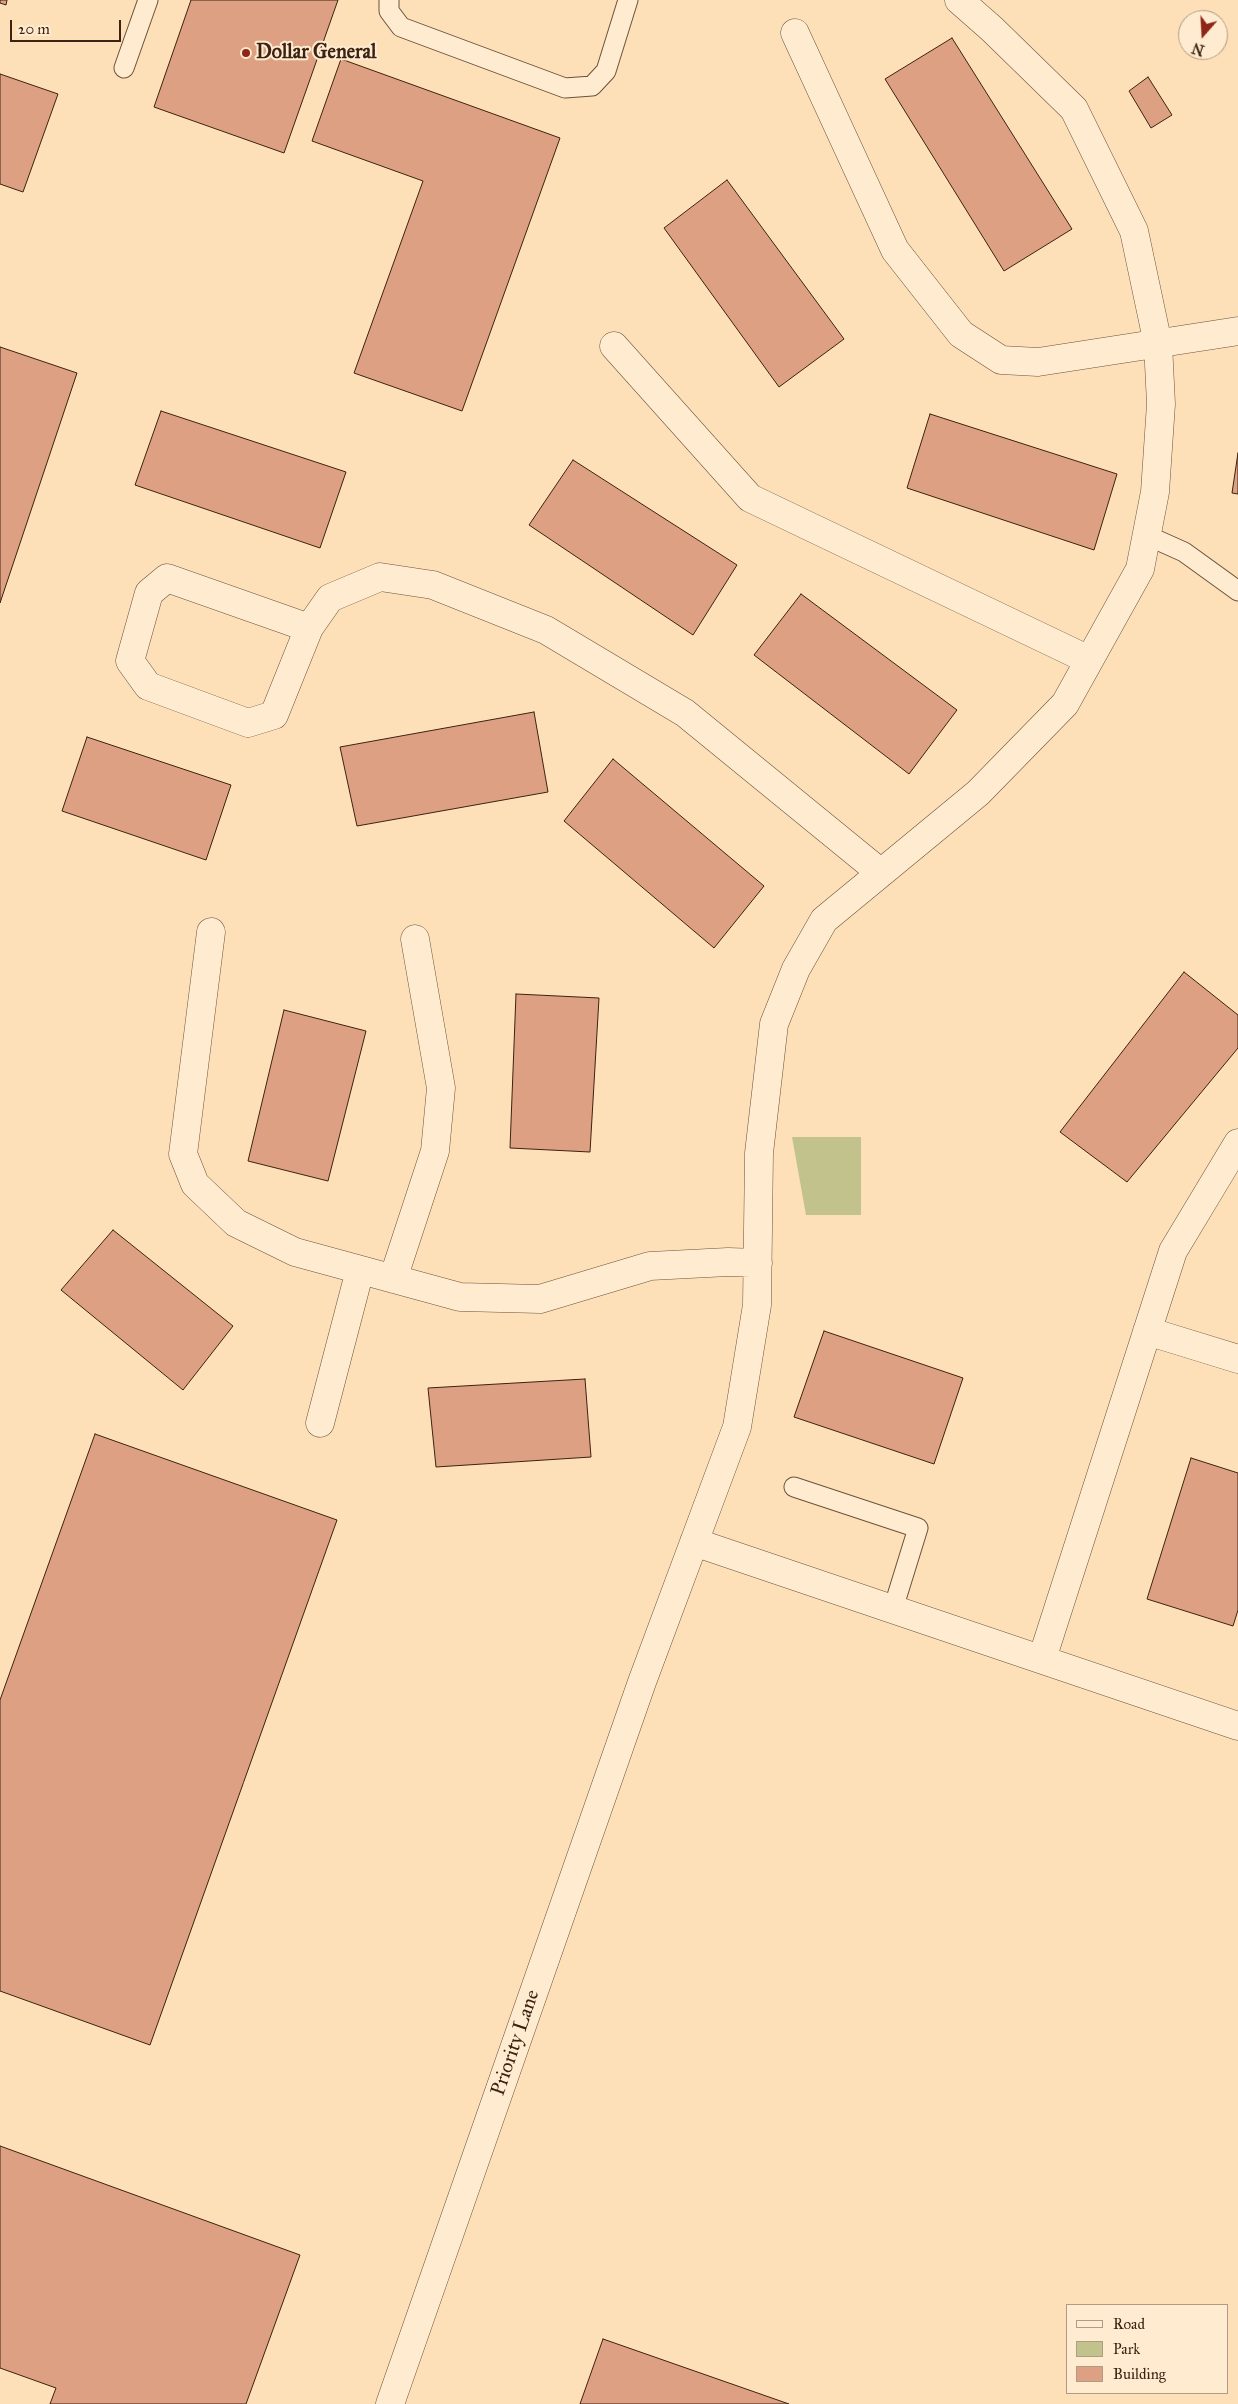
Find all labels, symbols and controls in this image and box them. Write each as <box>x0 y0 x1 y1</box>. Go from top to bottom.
scale bar <box>12 10 124 42</box>
north arrow <box>1178 10 1228 60</box>
text: 20 m <box>18 20 50 38</box>
text: N <box>1190 39 1207 59</box>
place label: Dollar General <box>256 41 376 65</box>
marker: Dollar General <box>240 47 252 59</box>
street label: Priority Lane <box>487 1987 545 2099</box>
legend <box>1066 2304 1228 2394</box>
text: Road <box>1113 2315 1145 2333</box>
text: Park <box>1113 2340 1140 2358</box>
text: Building <box>1113 2365 1166 2383</box>

